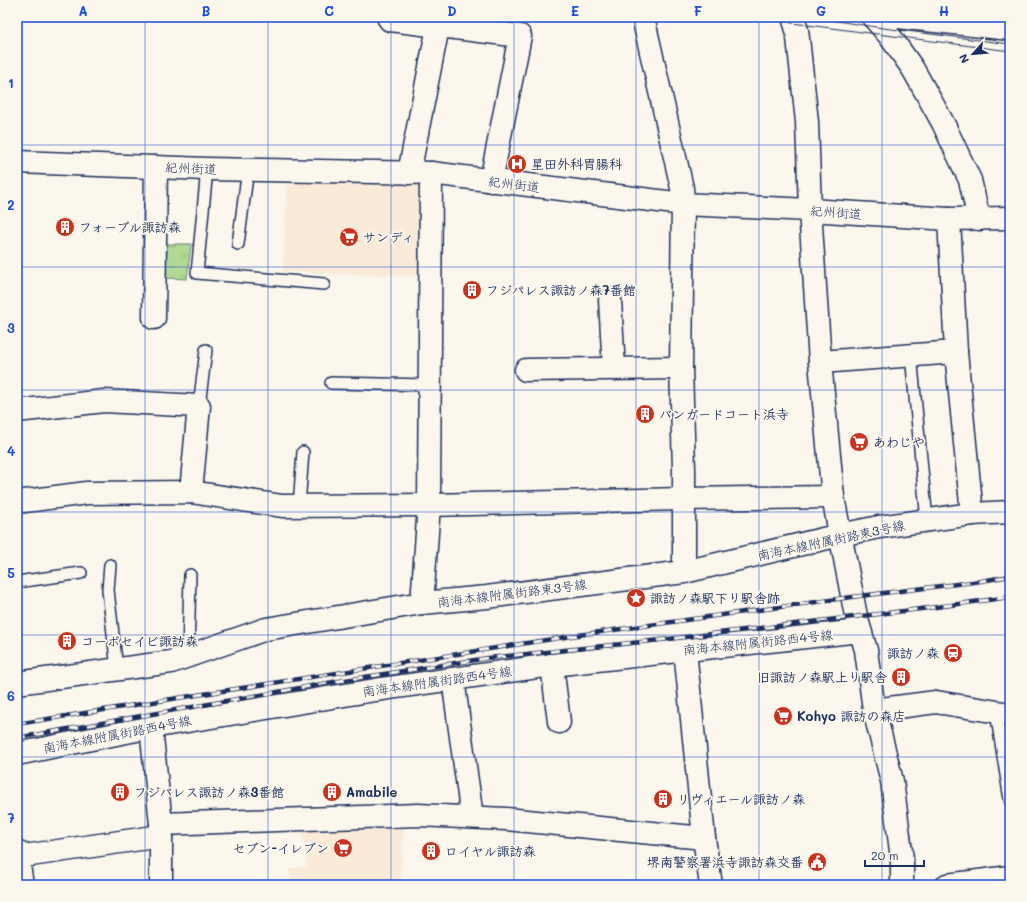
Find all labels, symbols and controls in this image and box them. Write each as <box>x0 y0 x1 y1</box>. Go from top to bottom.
text: A <box>78 2 88 19</box>
text: B <box>202 2 211 19</box>
text: C <box>324 2 334 19</box>
text: D <box>447 2 457 19</box>
text: E <box>571 2 579 19</box>
text: F <box>694 2 702 19</box>
text: G <box>816 2 826 19</box>
text: H <box>939 2 949 19</box>
north arrow <box>953 34 993 74</box>
text: N <box>955 52 972 66</box>
text: 1 <box>8 74 14 91</box>
hospital icon: 星田外科胃腸科 <box>506 153 528 175</box>
place label: 星田外科胃腸科 <box>531 155 623 172</box>
street label: 紀州街道 <box>165 158 217 177</box>
street label: 紀州街道 <box>487 172 541 195</box>
text: 2 <box>7 196 15 213</box>
street label: 紀州街道 <box>809 201 863 222</box>
building icon: フォーブル諏訪森 <box>54 216 76 238</box>
place label: フォーブル諏訪森 <box>79 218 181 235</box>
supermarket icon: サンディ <box>338 226 360 248</box>
place label: サンディ <box>363 228 414 245</box>
building icon: フジパレス諏訪ノ森7番館 <box>461 279 483 301</box>
place label: フジパレス諏訪ノ森7番館 <box>486 281 636 298</box>
text: 3 <box>7 319 15 336</box>
building icon: バンガードコート浜寺 <box>634 403 656 425</box>
place label: バンガードコート浜寺 <box>659 405 789 422</box>
supermarket icon: あわじや <box>848 431 870 453</box>
place label: あわじや <box>873 433 925 450</box>
text: 4 <box>7 442 15 459</box>
street label: 南海本線附属街路東3号線 <box>755 515 907 563</box>
text: 5 <box>7 564 15 581</box>
street label: 南海本線附属街路東3号線 <box>436 575 589 610</box>
place icon: 諏訪ノ森駅下り駅舎跡 <box>625 587 647 609</box>
place label: 諏訪ノ森駅下り駅舎跡 <box>650 589 780 606</box>
street label: 南海本線附属街路西4号線 <box>682 625 835 658</box>
building icon: コーポセイビ諏訪森 <box>56 630 78 652</box>
place label: コーポセイビ諏訪森 <box>81 632 198 649</box>
station icon: 諏訪ノ森 <box>942 642 964 664</box>
place label: 諏訪ノ森 <box>887 644 939 661</box>
street label: 南海本線附属街路西4号線 <box>361 661 514 699</box>
building icon: 旧諏訪ノ森駅上り駅舎 <box>890 666 912 688</box>
place label: 旧諏訪ノ森駅上り駅舎 <box>757 668 887 685</box>
text: 6 <box>7 687 15 704</box>
supermarket icon: Kohyo 諏訪の森店 <box>772 705 794 727</box>
place label: Kohyo 諏訪の森店 <box>797 707 906 725</box>
street label: 南海本線附属街路西4号線 <box>41 711 193 756</box>
building icon: フジパレス諏訪ノ森3番館 <box>109 781 131 803</box>
building icon: Amabile <box>321 781 343 803</box>
place label: フジパレス諏訪ノ森3番館 <box>134 783 284 800</box>
place label: Amabile <box>346 783 398 800</box>
building icon: リヴィエール諏訪ノ森 <box>652 788 674 810</box>
place label: リヴィエール諏訪ノ森 <box>677 790 805 807</box>
text: 7 <box>7 809 15 826</box>
supermarket icon: セブン-イレブン <box>332 837 354 859</box>
place label: セブン-イレブン <box>233 839 329 856</box>
building icon: ロイヤル諏訪森 <box>420 840 442 862</box>
place label: ロイヤル諏訪森 <box>445 842 536 859</box>
scale bar <box>865 842 924 868</box>
text: 20 m <box>871 847 899 863</box>
public building icon: 堺南警察署浜寺諏訪森交番 <box>806 851 828 873</box>
place label: 堺南警察署浜寺諏訪森交番 <box>647 853 803 870</box>

